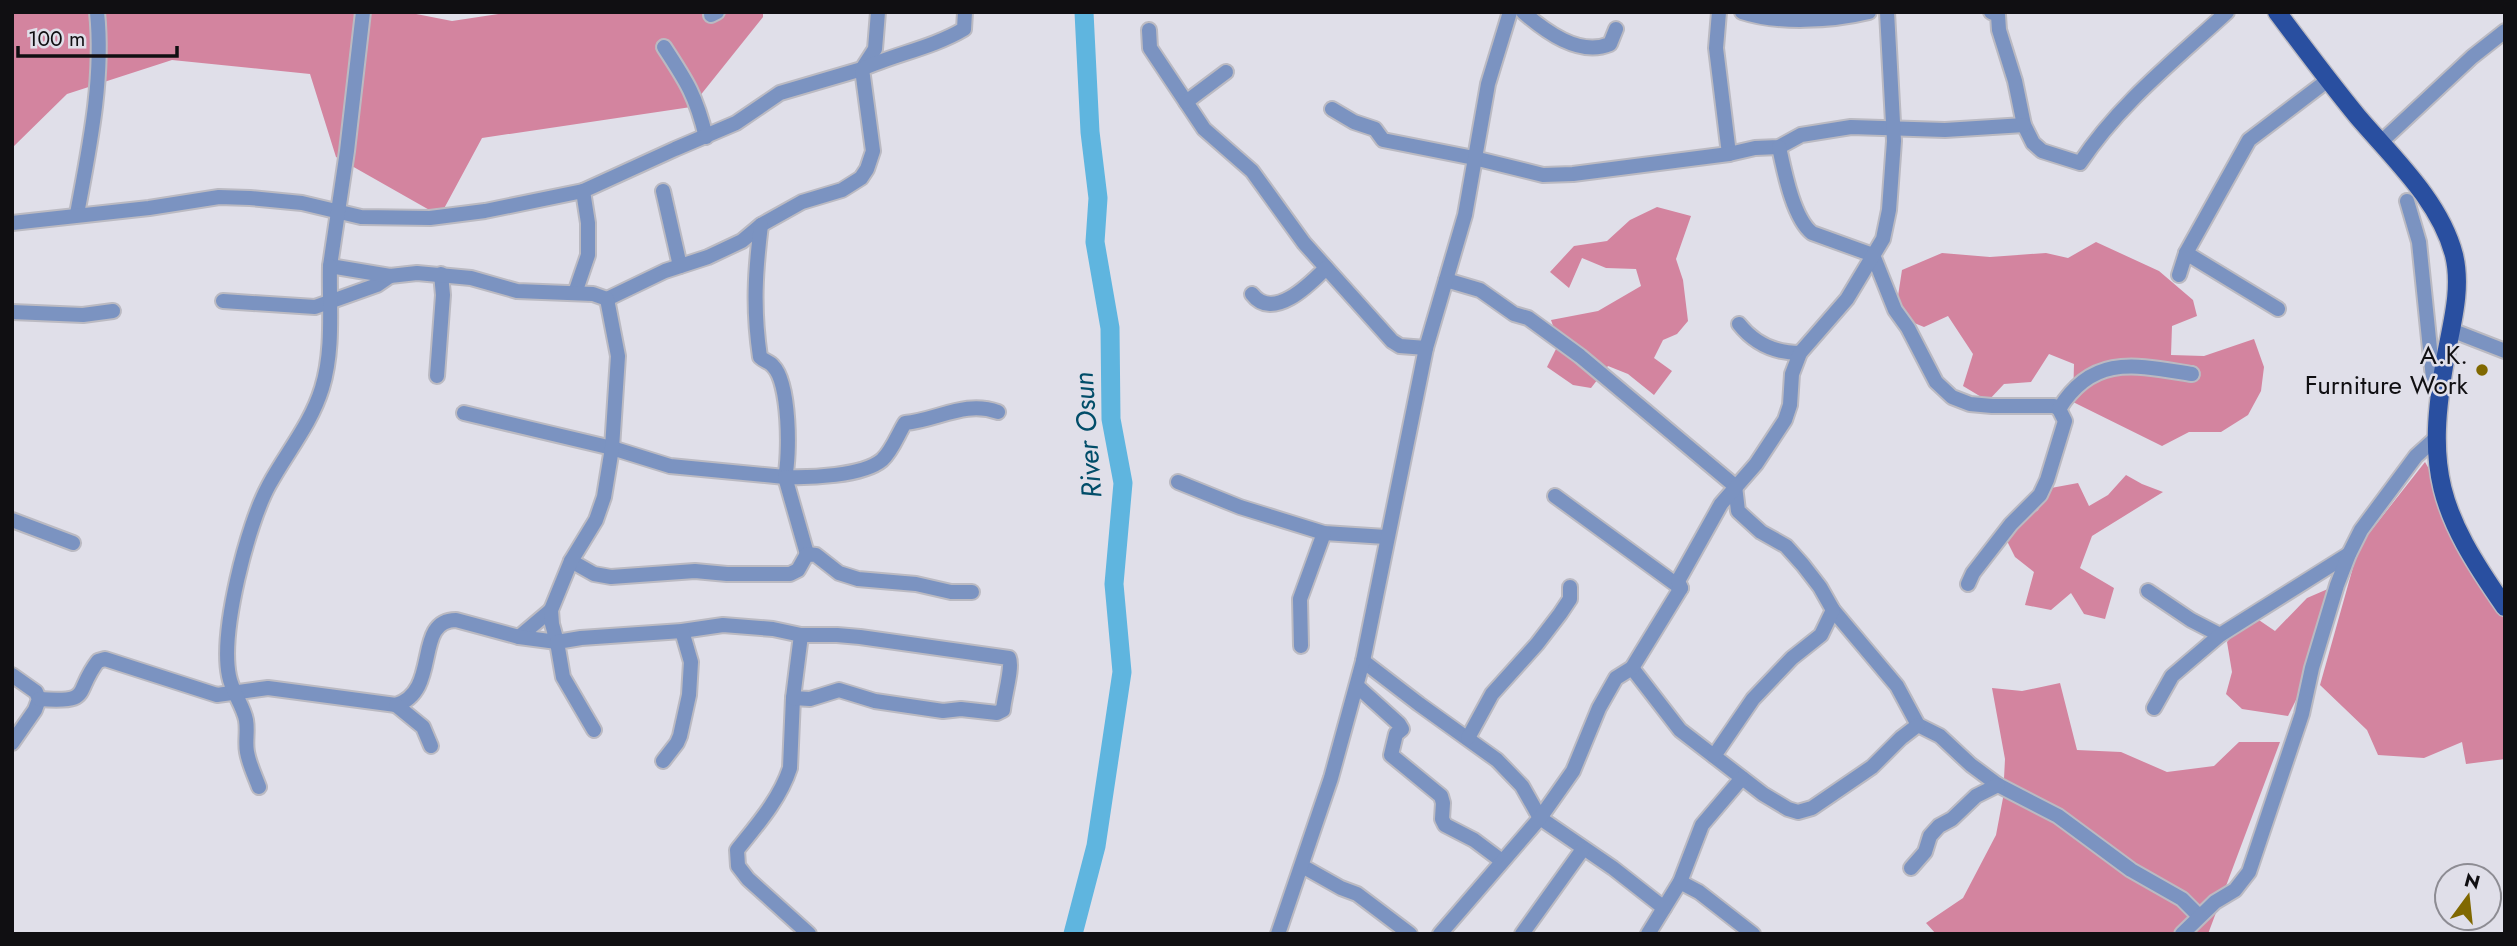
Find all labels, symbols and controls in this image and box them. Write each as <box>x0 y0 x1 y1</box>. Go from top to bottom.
scale bar <box>18 14 177 58</box>
text: 100 m <box>28 24 85 54</box>
place label: A.K. Furniture Work <box>2305 336 2469 404</box>
marker: A.K. Furniture Work <box>2474 362 2490 378</box>
water label: River Osun <box>1063 370 1112 499</box>
north arrow <box>2433 862 2503 932</box>
text: N <box>2461 866 2483 896</box>

